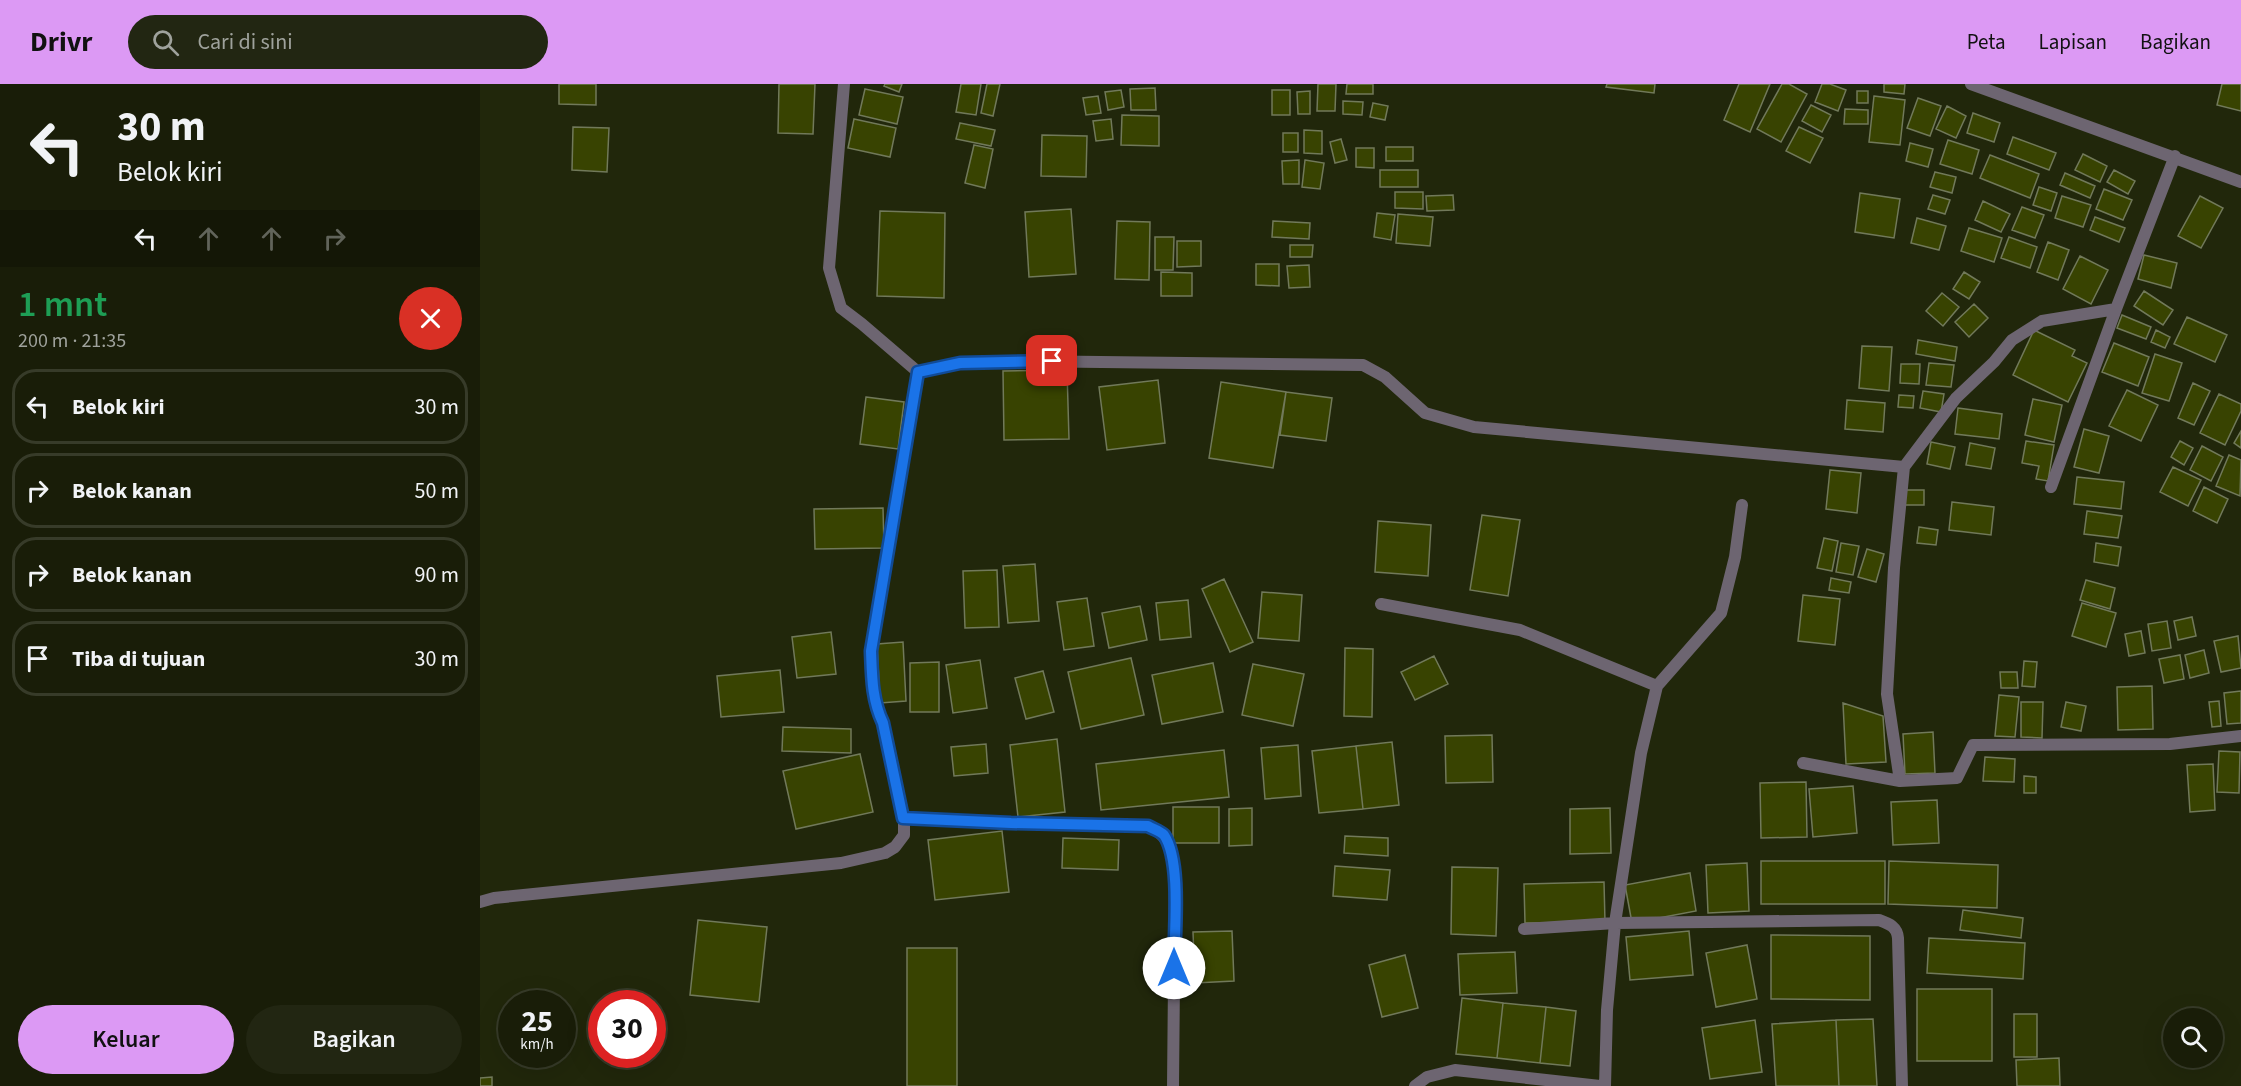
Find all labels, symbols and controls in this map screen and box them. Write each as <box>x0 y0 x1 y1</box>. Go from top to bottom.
search box <box>128 15 548 69</box>
text: Drivr <box>30 22 92 62</box>
icon: search <box>149 26 182 59</box>
text: Cari di sini <box>197 26 293 58</box>
text: Peta <box>1967 27 2006 57</box>
text: Lapisan <box>2039 27 2107 57</box>
text: Bagikan <box>2140 27 2211 57</box>
text: 30 m <box>117 97 206 157</box>
icon: left <box>18 108 96 186</box>
text: Belok kiri <box>117 153 223 192</box>
icon: left <box>129 222 162 255</box>
icon: ahead <box>192 222 225 255</box>
icon: ahead <box>255 222 288 255</box>
icon: right <box>318 222 351 255</box>
text: 1 mnt <box>18 279 107 330</box>
button: close <box>399 287 462 350</box>
text: 200 m · 21:35 <box>18 327 126 355</box>
pin <box>1026 335 1077 386</box>
icon: arrive <box>1035 344 1068 377</box>
icon: left <box>21 390 54 423</box>
text: Belok kiri <box>72 391 165 423</box>
text: 30 m <box>414 391 459 423</box>
icon: right <box>21 474 54 507</box>
text: Belok kanan <box>72 475 192 507</box>
text: 50 m <box>414 475 459 507</box>
icon: right <box>21 558 54 591</box>
text: Belok kanan <box>72 559 192 591</box>
text: 90 m <box>414 559 459 591</box>
icon: arrive <box>21 642 54 675</box>
text: Tiba di tujuan <box>72 643 205 675</box>
text: 30 m <box>414 643 459 675</box>
position arrow <box>1142 936 1206 1000</box>
speed limit sign: 30 <box>588 990 666 1068</box>
text: 25 <box>521 1000 553 1043</box>
button: Keluar <box>18 1005 234 1074</box>
button: Bagikan <box>246 1005 462 1074</box>
map controls <box>2163 1008 2223 1068</box>
button: search <box>2163 1008 2223 1068</box>
text: km/h <box>520 1034 554 1055</box>

